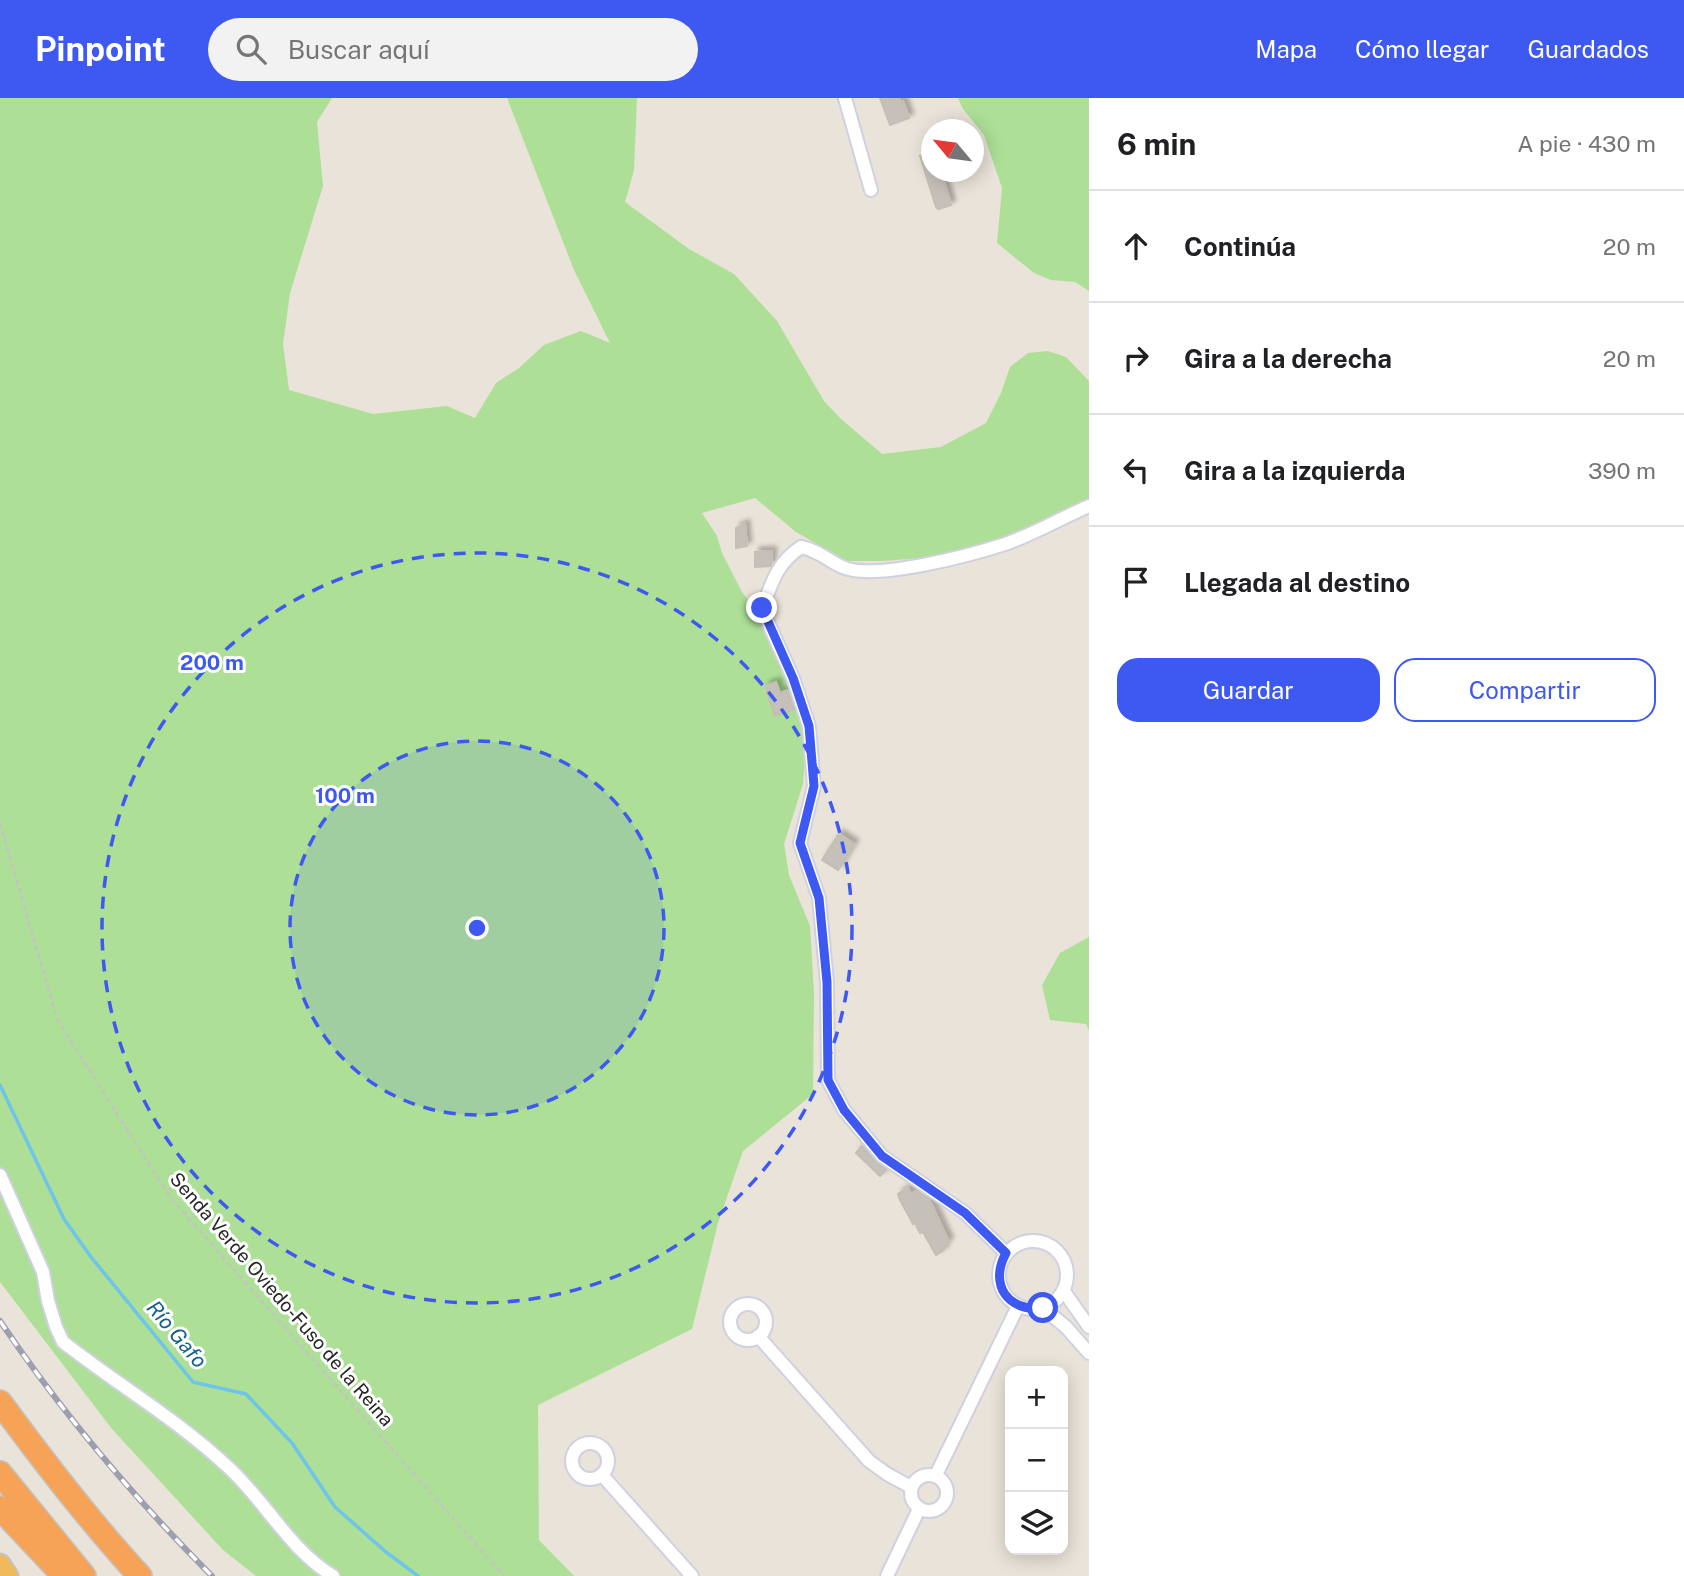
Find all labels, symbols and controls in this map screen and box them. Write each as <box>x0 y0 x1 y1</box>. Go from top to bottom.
search box <box>208 18 698 81</box>
text: Pinpoint <box>35 30 166 68</box>
icon: search <box>232 30 270 68</box>
text: Buscar aquí <box>288 34 430 65</box>
text: Mapa <box>1255 35 1317 63</box>
text: Cómo llegar <box>1355 35 1489 63</box>
text: Guardados <box>1527 35 1649 63</box>
north arrow <box>921 119 984 182</box>
text: 6 min <box>1117 126 1196 162</box>
text: A pie · 430 m <box>1517 130 1656 157</box>
icon: ahead <box>1117 227 1155 265</box>
text: Continúa <box>1184 231 1296 262</box>
text: 20 m <box>1603 233 1656 260</box>
icon: right <box>1117 339 1155 377</box>
text: Gira a la derecha <box>1184 343 1392 374</box>
text: 20 m <box>1603 345 1656 372</box>
icon: left <box>1117 451 1155 489</box>
text: Gira a la izquierda <box>1184 455 1406 486</box>
text: 390 m <box>1588 457 1656 484</box>
icon: arrive <box>1117 563 1155 601</box>
text: Llegada al destino <box>1184 567 1410 598</box>
route end <box>746 592 777 623</box>
text: 200 m <box>180 650 244 675</box>
button: Guardar <box>1117 658 1380 722</box>
button: Compartir <box>1394 658 1656 722</box>
text: 100 m <box>315 783 375 808</box>
centre of rings <box>465 916 489 940</box>
street label: Senda Verde Oviedo-Fuso de la Reina <box>166 1168 398 1430</box>
route start <box>1027 1292 1058 1323</box>
water label: Río Gafo <box>142 1295 212 1373</box>
map controls <box>1005 1366 1068 1555</box>
button: + <box>1005 1366 1068 1429</box>
button: − <box>1005 1429 1068 1492</box>
button: layers <box>1005 1492 1068 1555</box>

